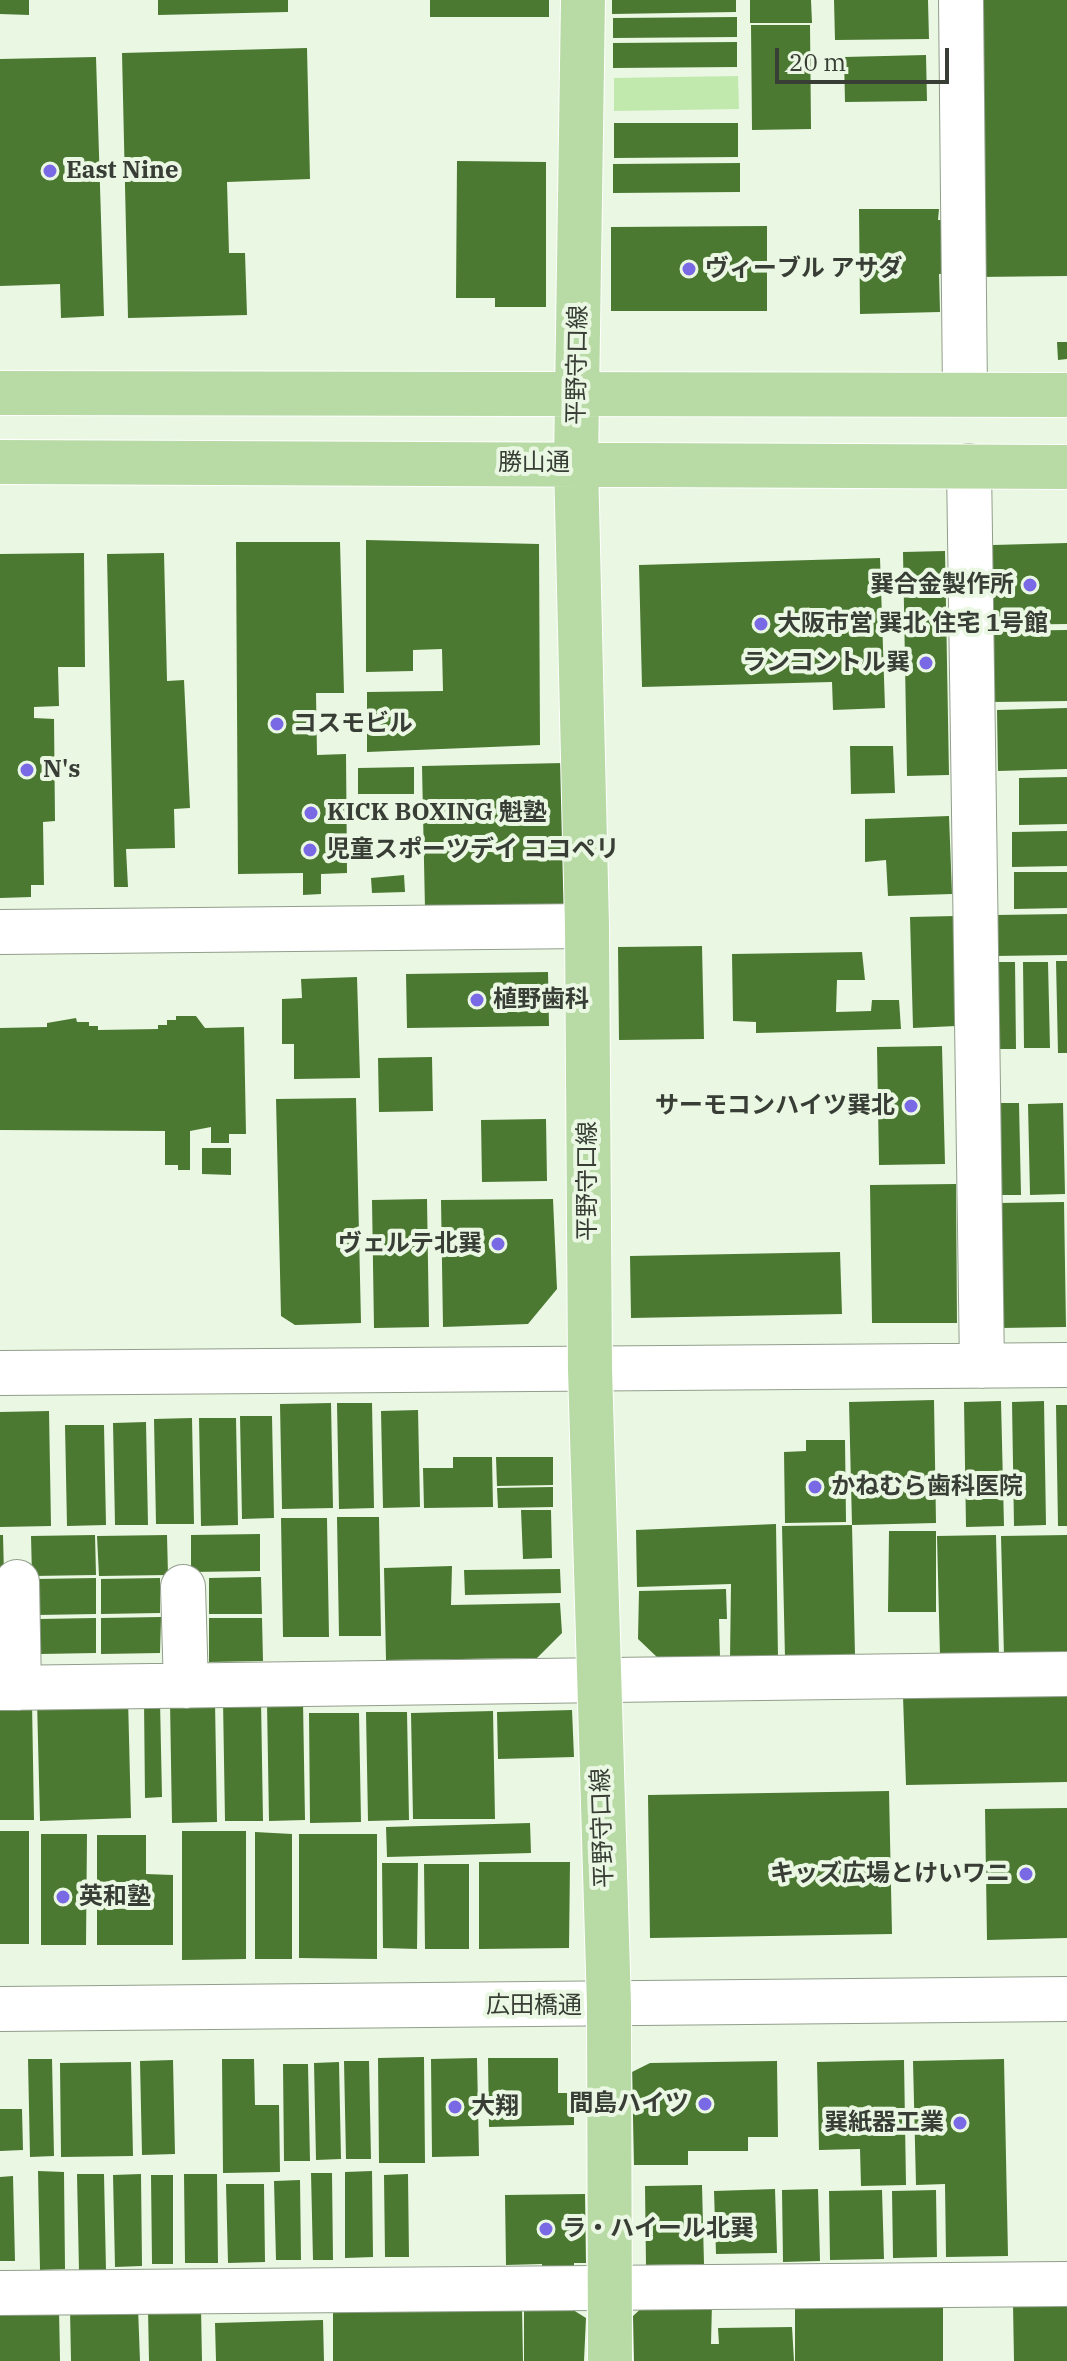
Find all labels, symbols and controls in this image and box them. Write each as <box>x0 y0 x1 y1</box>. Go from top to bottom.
scale bar <box>779 32 953 82</box>
text: 20 m <box>789 46 846 78</box>
place label: East Nine <box>66 157 179 185</box>
marker: East Nine <box>41 162 59 180</box>
place label: ヴィーブル アサダ <box>705 255 903 283</box>
marker: ヴィーブル アサダ <box>680 260 698 278</box>
street label: 平野守口線 <box>563 305 593 425</box>
street label: 勝山通 <box>498 449 570 477</box>
place label: 巽合金製作所 <box>870 571 1014 599</box>
marker: 巽合金製作所 <box>1021 576 1039 594</box>
place label: 大阪市営 巽北 住宅 1号館 <box>777 610 1048 638</box>
marker: 大阪市営 巽北 住宅 1号館 <box>752 615 770 633</box>
place label: ランコントル巽 <box>742 649 910 677</box>
marker: ランコントル巽 <box>917 654 935 672</box>
place label: コスモビル <box>293 710 413 738</box>
marker: コスモビル <box>268 715 286 733</box>
place label: N's <box>43 756 81 784</box>
marker: N's <box>18 761 36 779</box>
place label: KICK BOXING 魁塾 <box>327 799 547 827</box>
marker: KICK BOXING 魁塾 <box>302 804 320 822</box>
place label: 児童スポーツデイ ココペリ <box>326 836 620 864</box>
marker: 児童スポーツデイ ココペリ <box>301 841 319 859</box>
place label: 植野歯科 <box>493 986 589 1014</box>
marker: 植野歯科 <box>468 991 486 1009</box>
place label: サーモコンハイツ巽北 <box>655 1092 895 1120</box>
marker: サーモコンハイツ巽北 <box>902 1097 920 1115</box>
street label: 平野守口線 <box>574 1121 602 1241</box>
place label: ヴェルテ北巽 <box>338 1230 482 1258</box>
marker: ヴェルテ北巽 <box>489 1235 507 1253</box>
place label: かねむら歯科医院 <box>831 1473 1023 1501</box>
marker: かねむら歯科医院 <box>806 1478 824 1496</box>
street label: 平野守口線 <box>587 1768 619 1888</box>
place label: キッズ広場とけいワニ <box>770 1860 1010 1888</box>
marker: キッズ広場とけいワニ <box>1017 1865 1035 1883</box>
place label: 英和塾 <box>79 1883 151 1911</box>
marker: 英和塾 <box>54 1888 72 1906</box>
street label: 広田橋通 <box>486 1992 582 2020</box>
place label: 間島ハイツ <box>569 2090 689 2118</box>
place label: 大翔 <box>471 2093 519 2121</box>
marker: 間島ハイツ <box>696 2095 714 2113</box>
marker: 大翔 <box>446 2098 464 2116</box>
place label: 巽紙器工業 <box>824 2109 944 2137</box>
marker: 巽紙器工業 <box>951 2114 969 2132</box>
place label: ラ・ハイール北巽 <box>562 2215 754 2243</box>
marker: ラ・ハイール北巽 <box>537 2220 555 2238</box>

